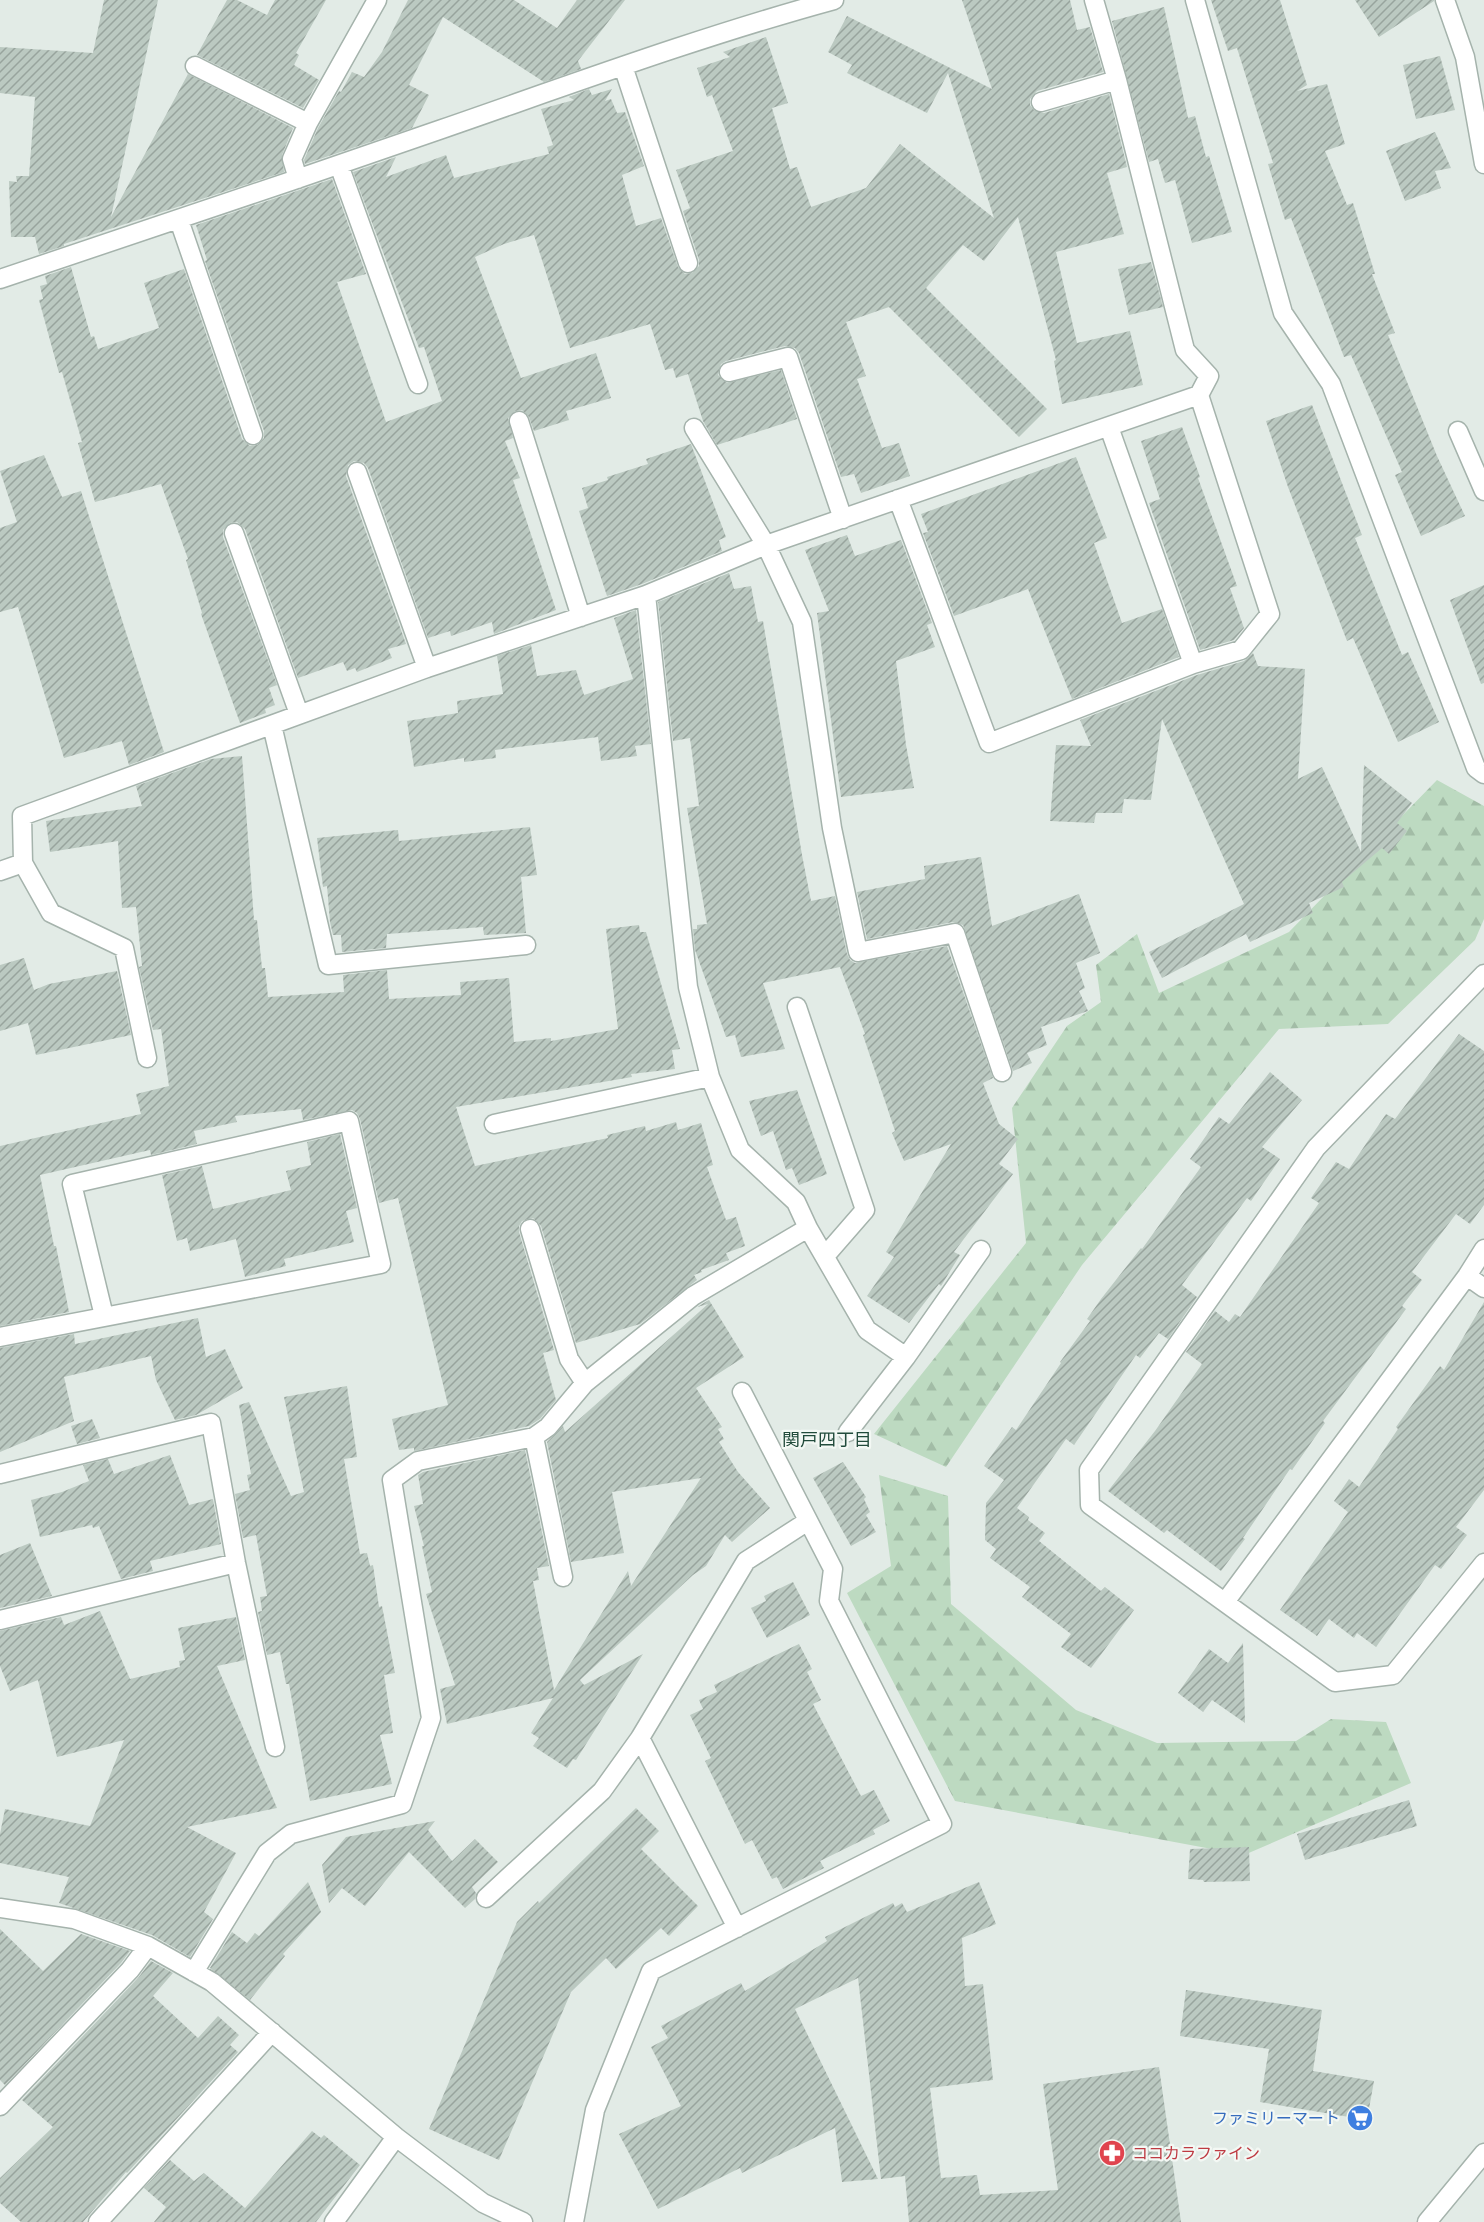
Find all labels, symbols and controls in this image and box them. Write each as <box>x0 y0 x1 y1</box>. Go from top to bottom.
district label: 関戸四丁目 <box>782 1427 872 1451</box>
supermarket icon: ファミリーマート <box>1345 2103 1375 2133</box>
place label: ファミリーマート <box>1212 2107 1340 2129</box>
pharmacy icon: ココカラファイン <box>1097 2138 1127 2168</box>
place label: ココカラファイン <box>1132 2142 1260 2164</box>

